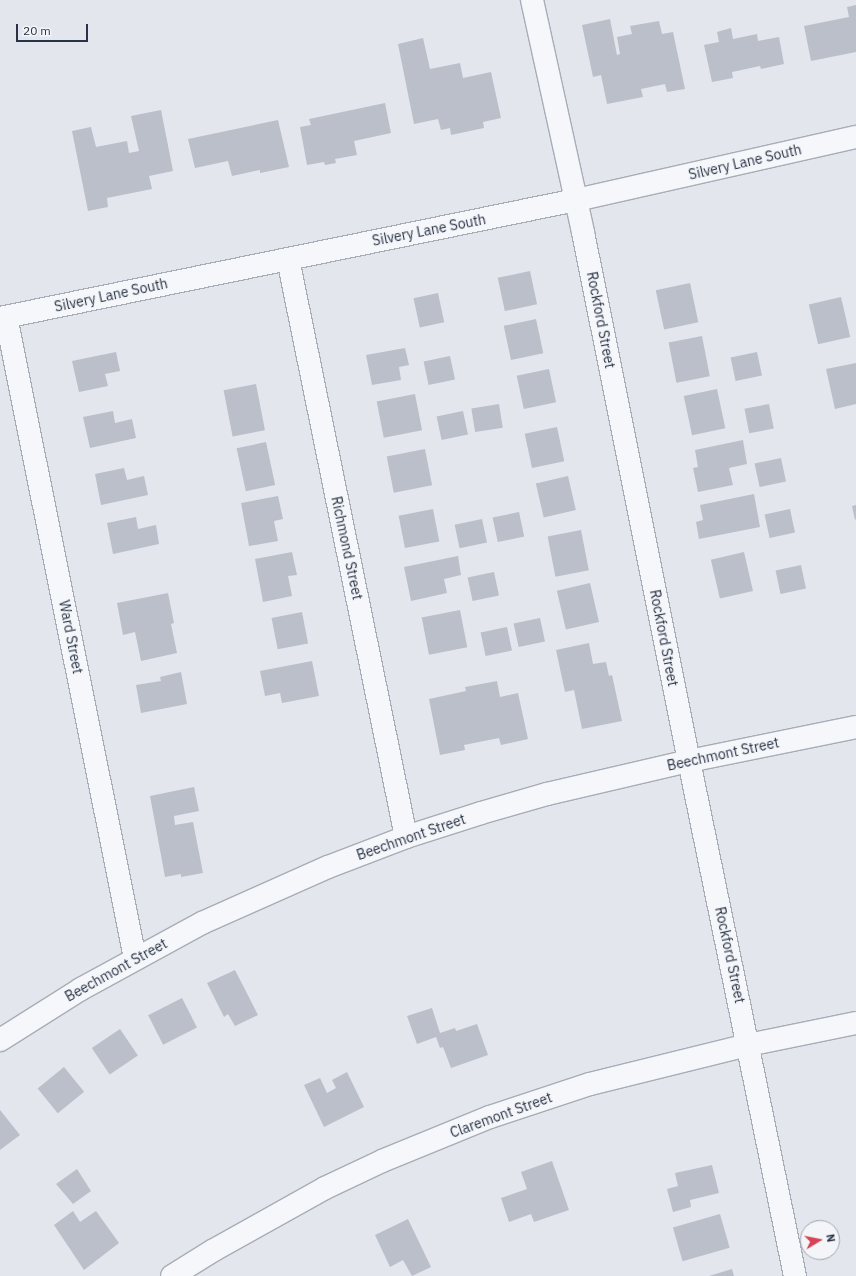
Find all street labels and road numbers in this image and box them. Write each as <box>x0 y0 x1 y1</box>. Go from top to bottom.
street label: Silvery Lane South <box>687 141 803 183</box>
street label: Silvery Lane South <box>371 211 487 249</box>
street label: Rockford Street <box>583 270 619 370</box>
street label: Silvery Lane South <box>53 275 169 315</box>
street label: Richmond Street <box>328 495 366 601</box>
street label: Rockford Street <box>646 588 682 688</box>
street label: Ward Street <box>56 599 86 675</box>
street label: Beechmont Street <box>665 734 781 774</box>
street label: Beechmont Street <box>354 810 468 864</box>
street label: Rockford Street <box>712 905 748 1005</box>
street label: Beechmont Street <box>62 935 170 1005</box>
street label: Claremont Street <box>448 1089 554 1141</box>

